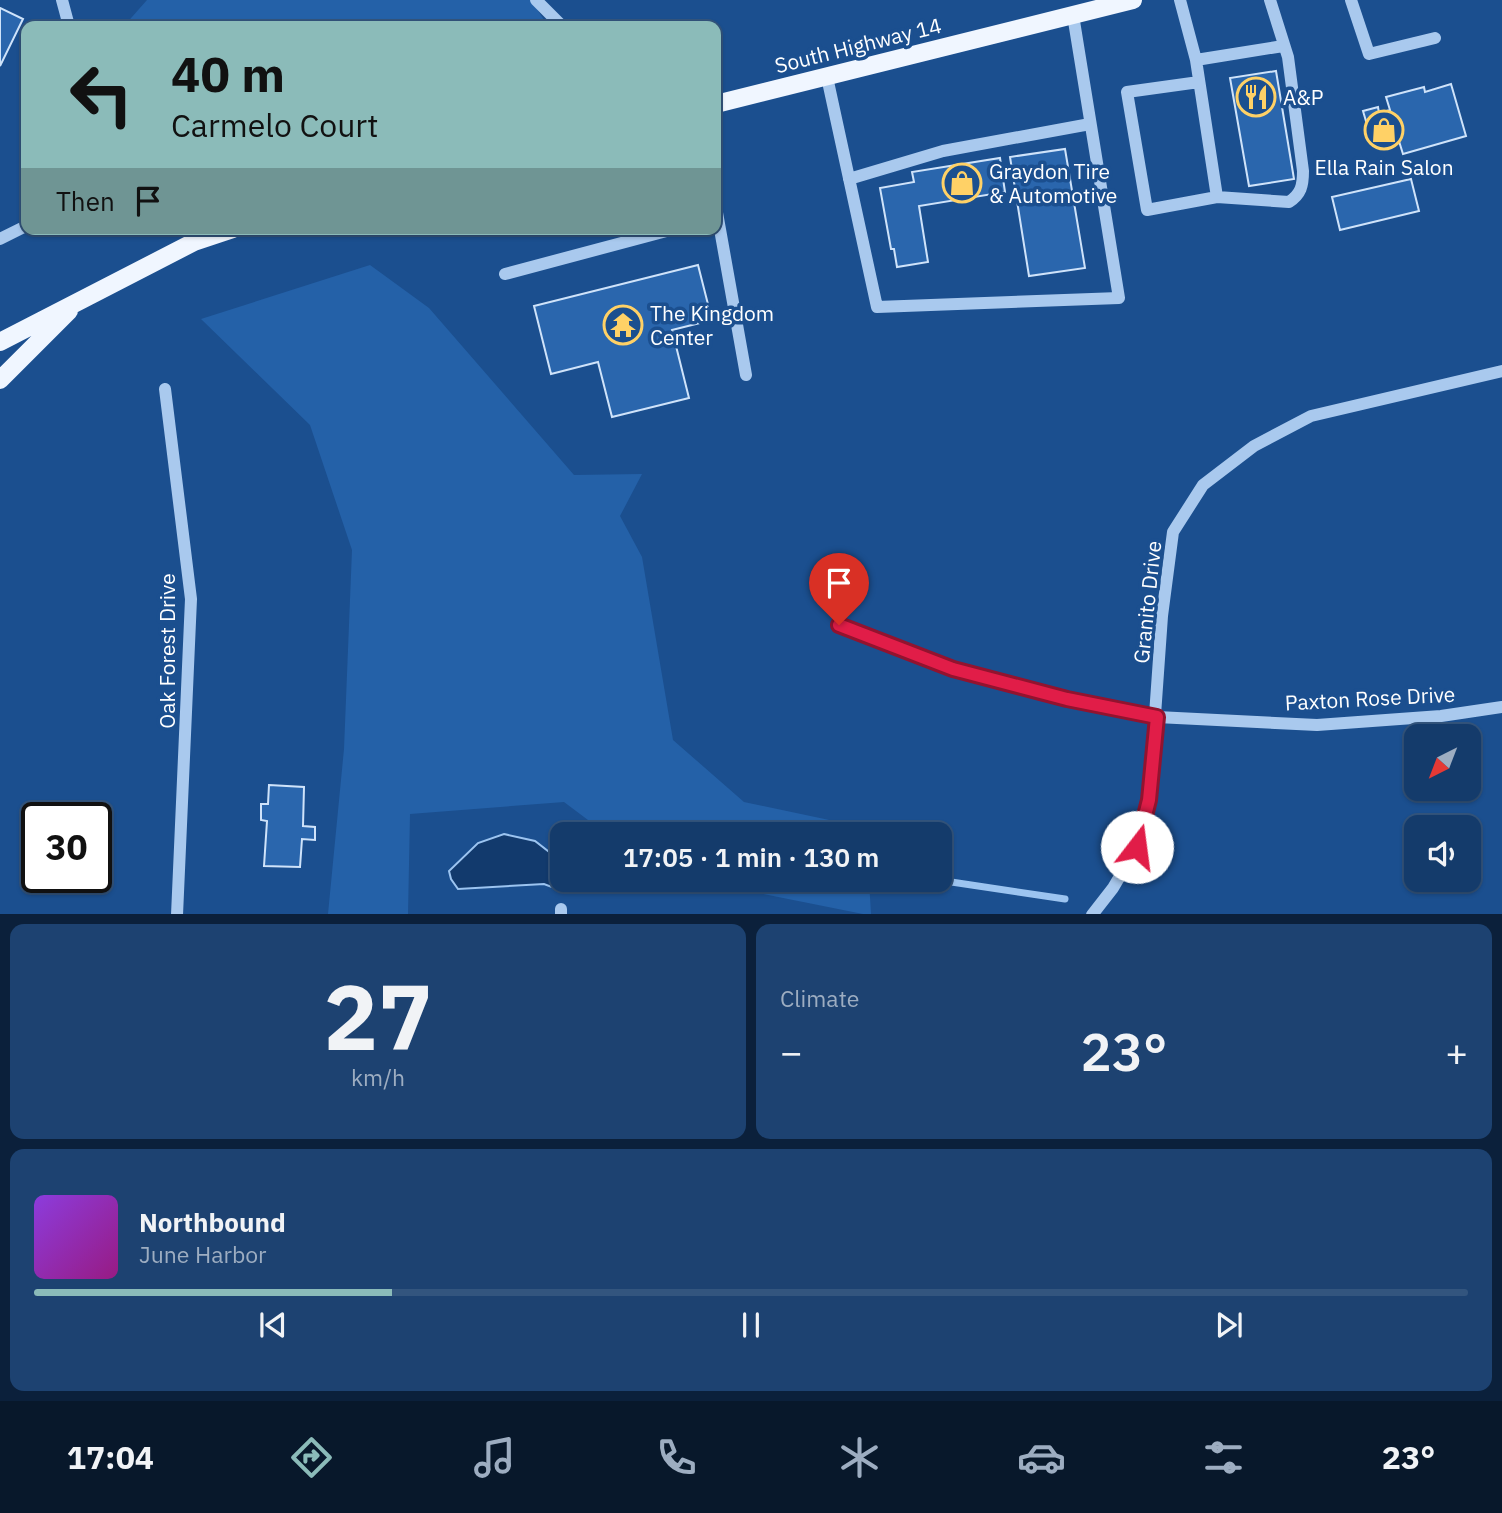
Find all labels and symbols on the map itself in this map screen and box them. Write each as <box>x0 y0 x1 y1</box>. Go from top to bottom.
street label: South Highway 14 <box>772 11 944 79</box>
restaurant icon: A&P <box>1235 76 1277 118</box>
place label: A&P <box>1283 83 1324 111</box>
shop icon: Ella Rain Salon <box>1363 109 1405 151</box>
place label: Ella Rain Salon <box>1314 153 1454 181</box>
place label: Graydon Tire & Automotive <box>989 157 1117 209</box>
shop icon: Graydon Tire & Automotive <box>941 162 983 204</box>
place label: The Kingdom Center <box>650 299 774 351</box>
temple icon: The Kingdom Center <box>602 304 644 346</box>
street label: Granito Drive <box>1127 539 1167 665</box>
pin <box>809 553 869 625</box>
street label: Oak Forest Drive <box>153 573 181 729</box>
street label: Paxton Rose Drive <box>1284 680 1456 716</box>
north arrow <box>1404 724 1480 802</box>
speed limit sign: 30 <box>21 802 112 893</box>
position arrow <box>1100 810 1174 884</box>

